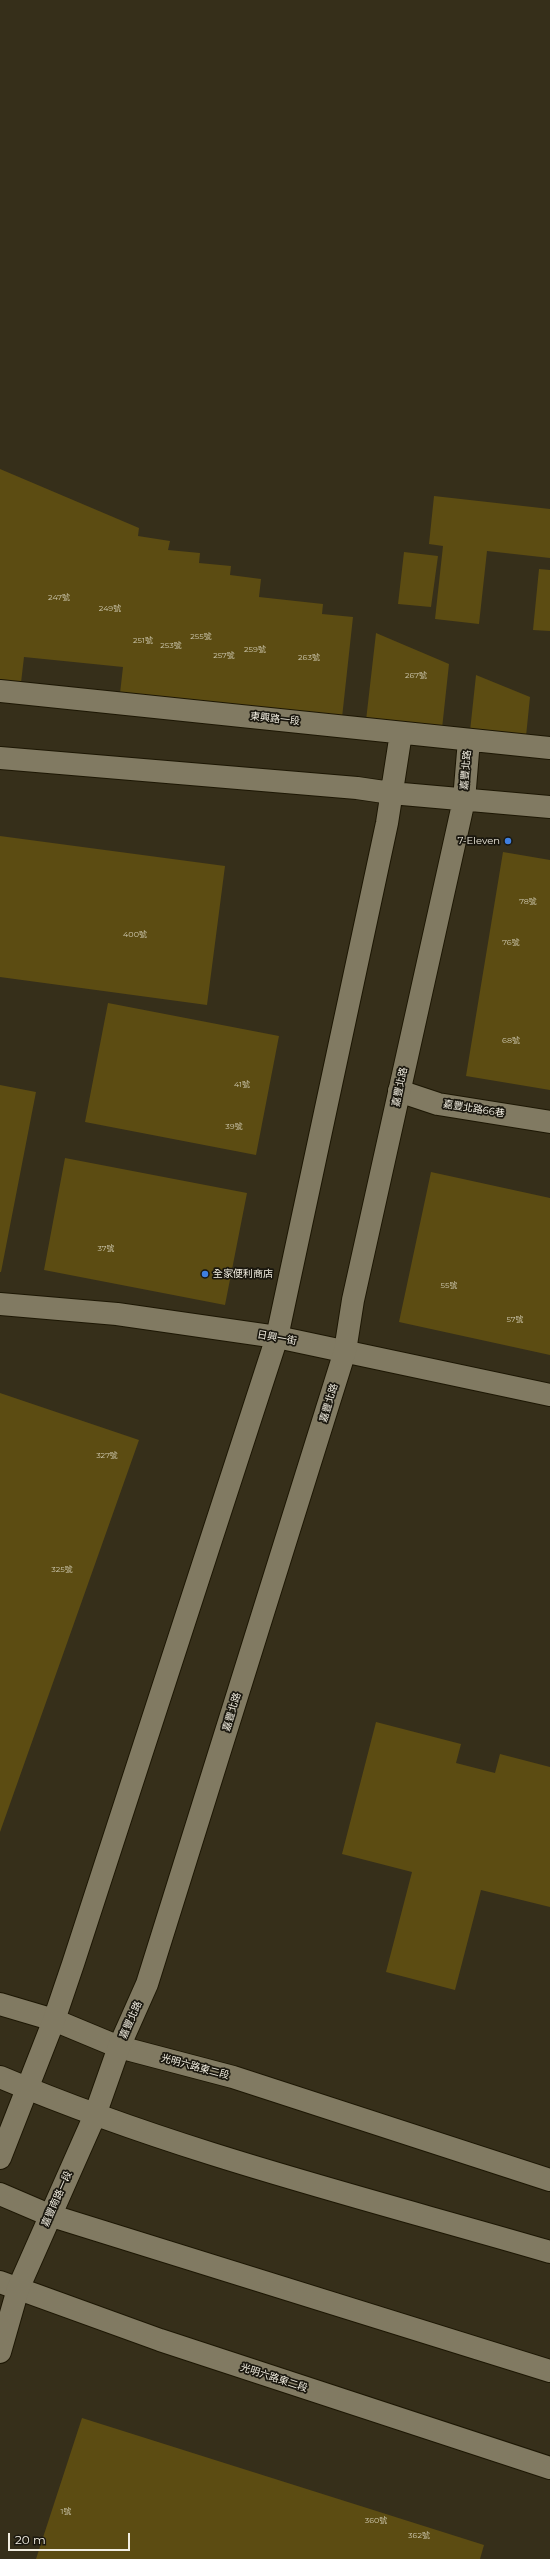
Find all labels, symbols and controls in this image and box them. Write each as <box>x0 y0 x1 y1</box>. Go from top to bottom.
house number: 247號 <box>48 593 70 603</box>
house number: 249號 <box>99 604 121 614</box>
house number: 255號 <box>190 632 212 642</box>
house number: 251號 <box>133 636 153 646</box>
house number: 253號 <box>160 641 182 651</box>
house number: 259號 <box>244 645 266 655</box>
house number: 257號 <box>213 651 235 661</box>
house number: 263號 <box>298 653 320 663</box>
house number: 267號 <box>405 671 427 681</box>
street label: 東興路一段 <box>250 710 300 728</box>
street label: 嘉豐北路 <box>458 750 474 790</box>
place label: 7-Eleven <box>457 835 500 847</box>
marker: 7-Eleven <box>503 836 513 846</box>
house number: 78號 <box>519 897 537 907</box>
house number: 400號 <box>123 930 147 940</box>
house number: 76號 <box>502 938 520 948</box>
house number: 68號 <box>502 1036 520 1046</box>
street label: 嘉豐北路 <box>390 1066 410 1108</box>
house number: 41號 <box>234 1080 250 1090</box>
street label: 嘉豐北路66巷 <box>442 1098 506 1120</box>
house number: 39號 <box>225 1122 243 1132</box>
house number: 37號 <box>97 1244 115 1254</box>
place label: 全家便利商店 <box>213 1268 273 1280</box>
marker: 全家便利商店 <box>200 1269 210 1279</box>
house number: 55號 <box>440 1281 458 1291</box>
house number: 57號 <box>506 1315 524 1325</box>
street label: 日興一街 <box>256 1329 298 1347</box>
street label: 嘉豐北路 <box>317 1382 341 1424</box>
house number: 327號 <box>96 1451 118 1461</box>
house number: 325號 <box>51 1565 73 1575</box>
street label: 嘉豐北路 <box>220 1691 244 1733</box>
street label: 嘉豐北路 <box>117 1999 145 2041</box>
street label: 光明六路東二段 <box>160 2052 230 2082</box>
street label: 嘉豐南路一段 <box>39 2169 75 2229</box>
street label: 光明六路東二段 <box>239 2361 309 2395</box>
house number: 1號 <box>61 2507 71 2517</box>
house number: 360號 <box>365 2516 387 2526</box>
scale bar <box>10 2525 132 2551</box>
house number: 362號 <box>408 2531 430 2541</box>
text: 20 m <box>15 2532 46 2547</box>

